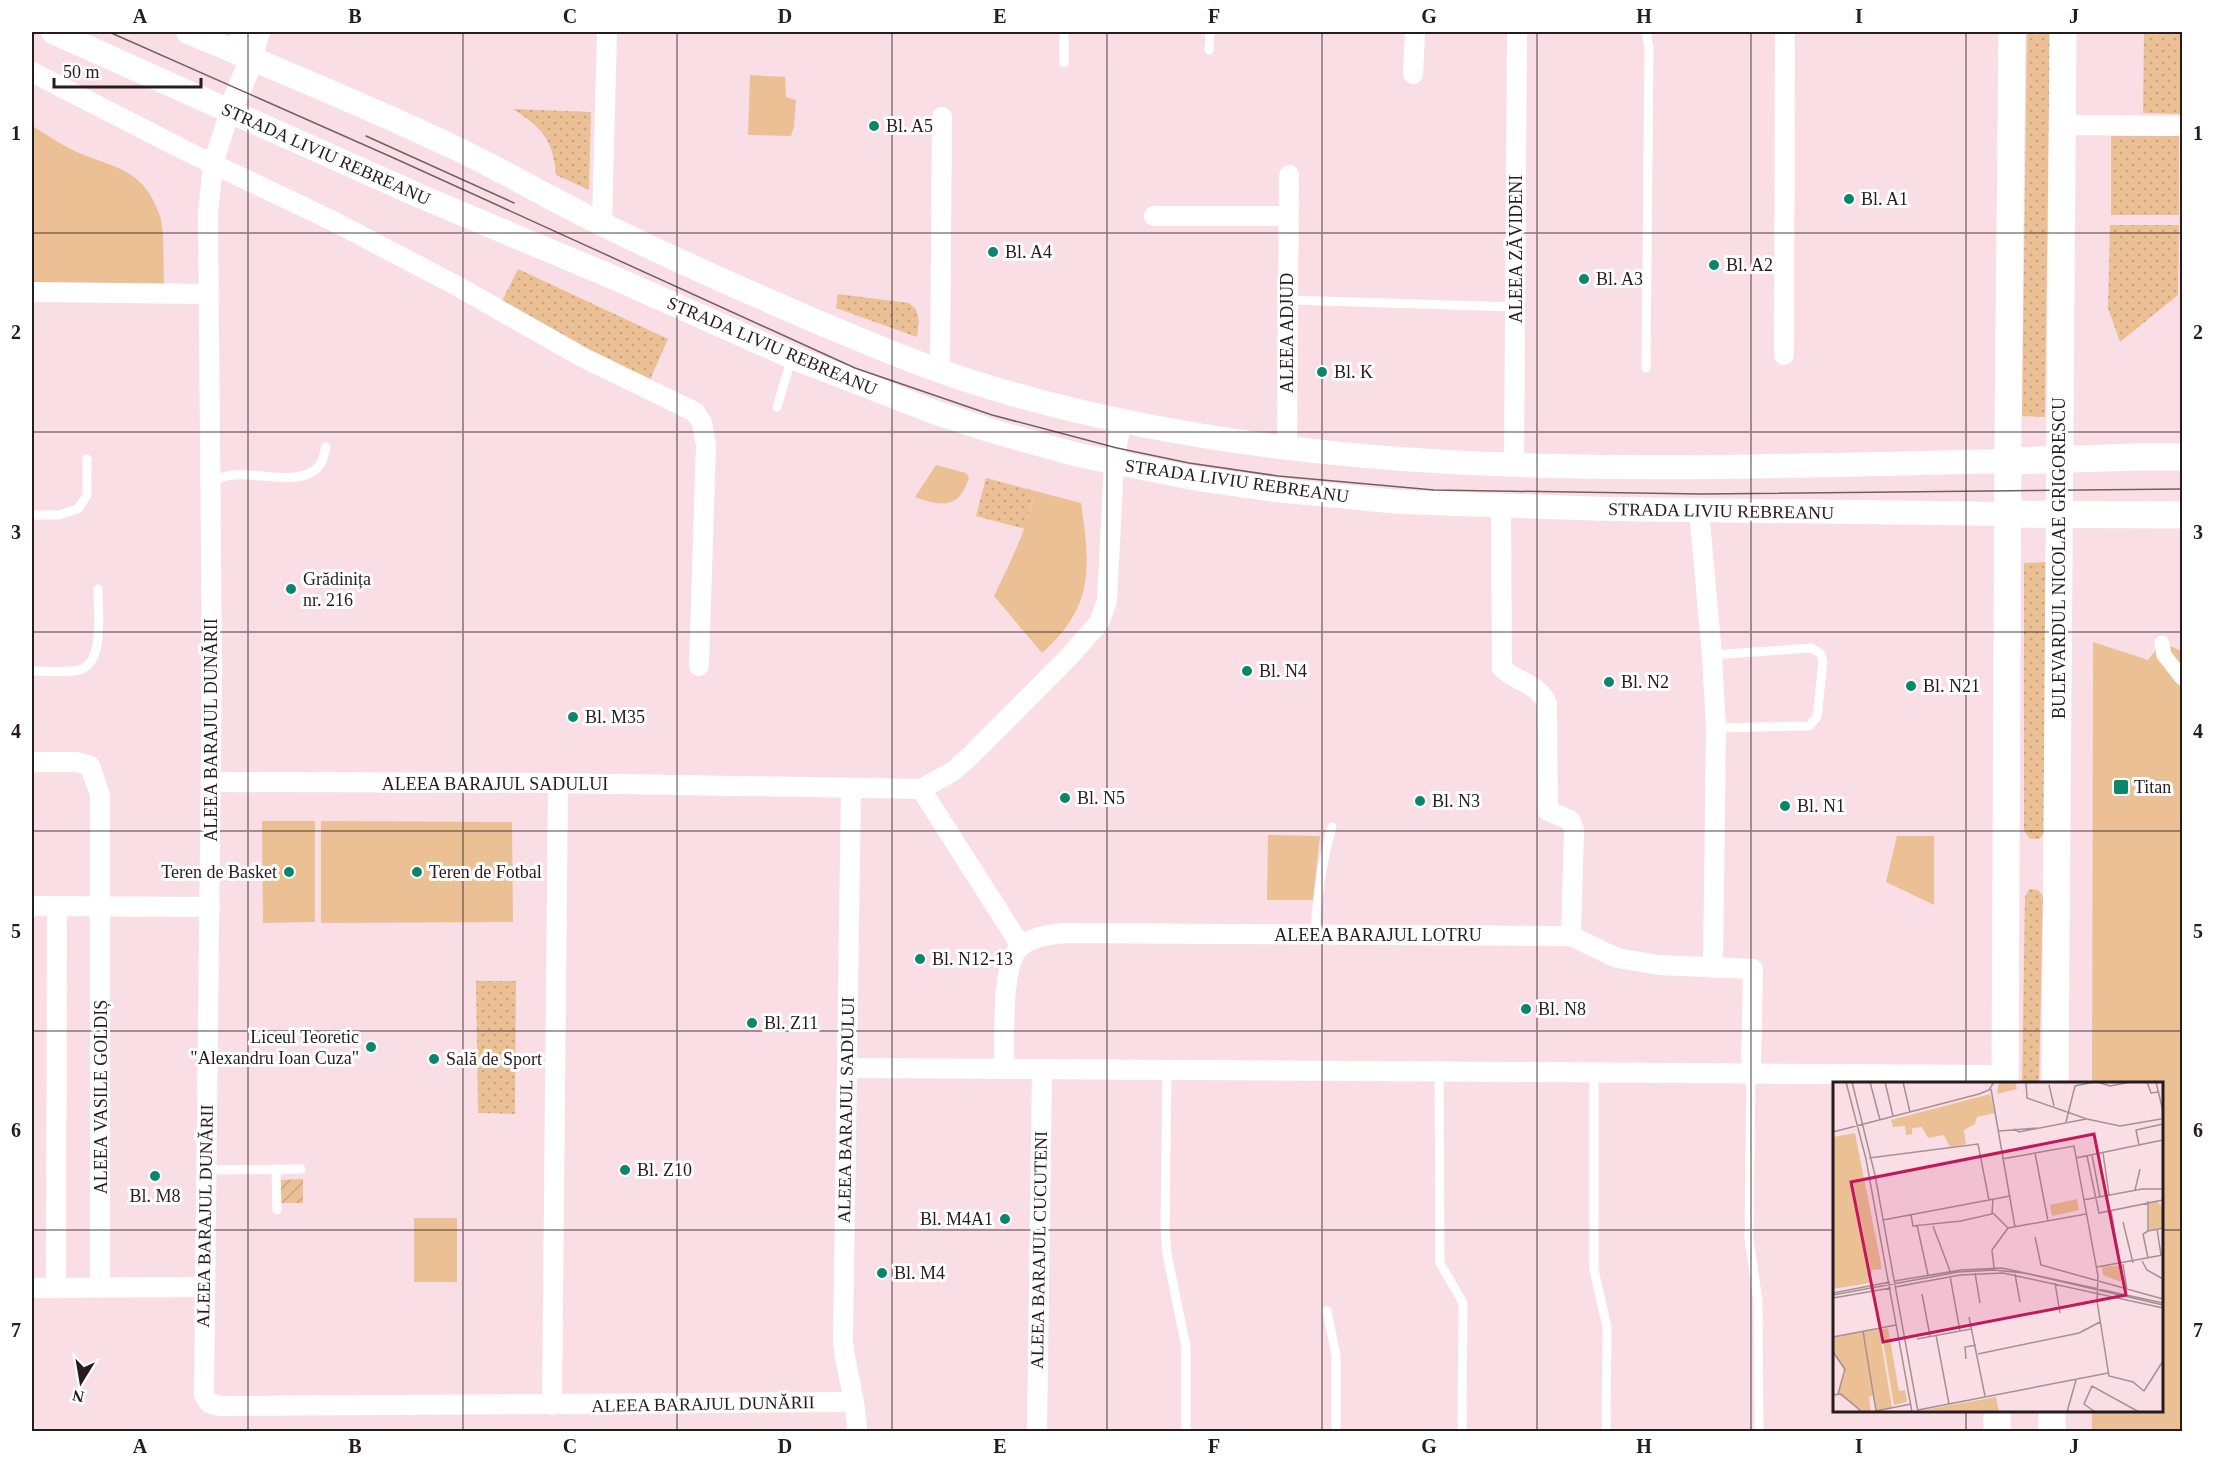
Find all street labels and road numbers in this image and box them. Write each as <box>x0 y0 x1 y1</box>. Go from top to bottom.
street label: STRADA LIVIU REBREANU <box>219 99 433 209</box>
street label: ALEEA ZĂVIDENI <box>1506 175 1526 323</box>
street label: ALEEA ADJUD <box>1277 273 1297 393</box>
street label: STRADA LIVIU REBREANU <box>664 293 880 399</box>
street label: BULEVARDUL NICOLAE GRIGORESCU <box>2049 397 2069 719</box>
street label: STRADA LIVIU REBREANU <box>1124 455 1350 507</box>
street label: STRADA LIVIU REBREANU <box>1608 499 1834 523</box>
street label: ALEEA BARAJUL DUNĂRII <box>201 618 221 842</box>
street label: ALEEA BARAJUL SADULUI <box>382 774 608 794</box>
street label: ALEEA BARAJUL LOTRU <box>1274 925 1482 945</box>
street label: ALEEA BARAJUL SADULUI <box>834 997 858 1223</box>
street label: ALEEA VASILE GOLDIȘ <box>91 1000 111 1194</box>
street label: ALEEA BARAJUL DUNĂRII <box>193 1104 217 1328</box>
street label: ALEEA BARAJUL CUCUTENI <box>1027 1131 1051 1369</box>
street label: ALEEA BARAJUL DUNĂRII <box>591 1392 815 1416</box>

